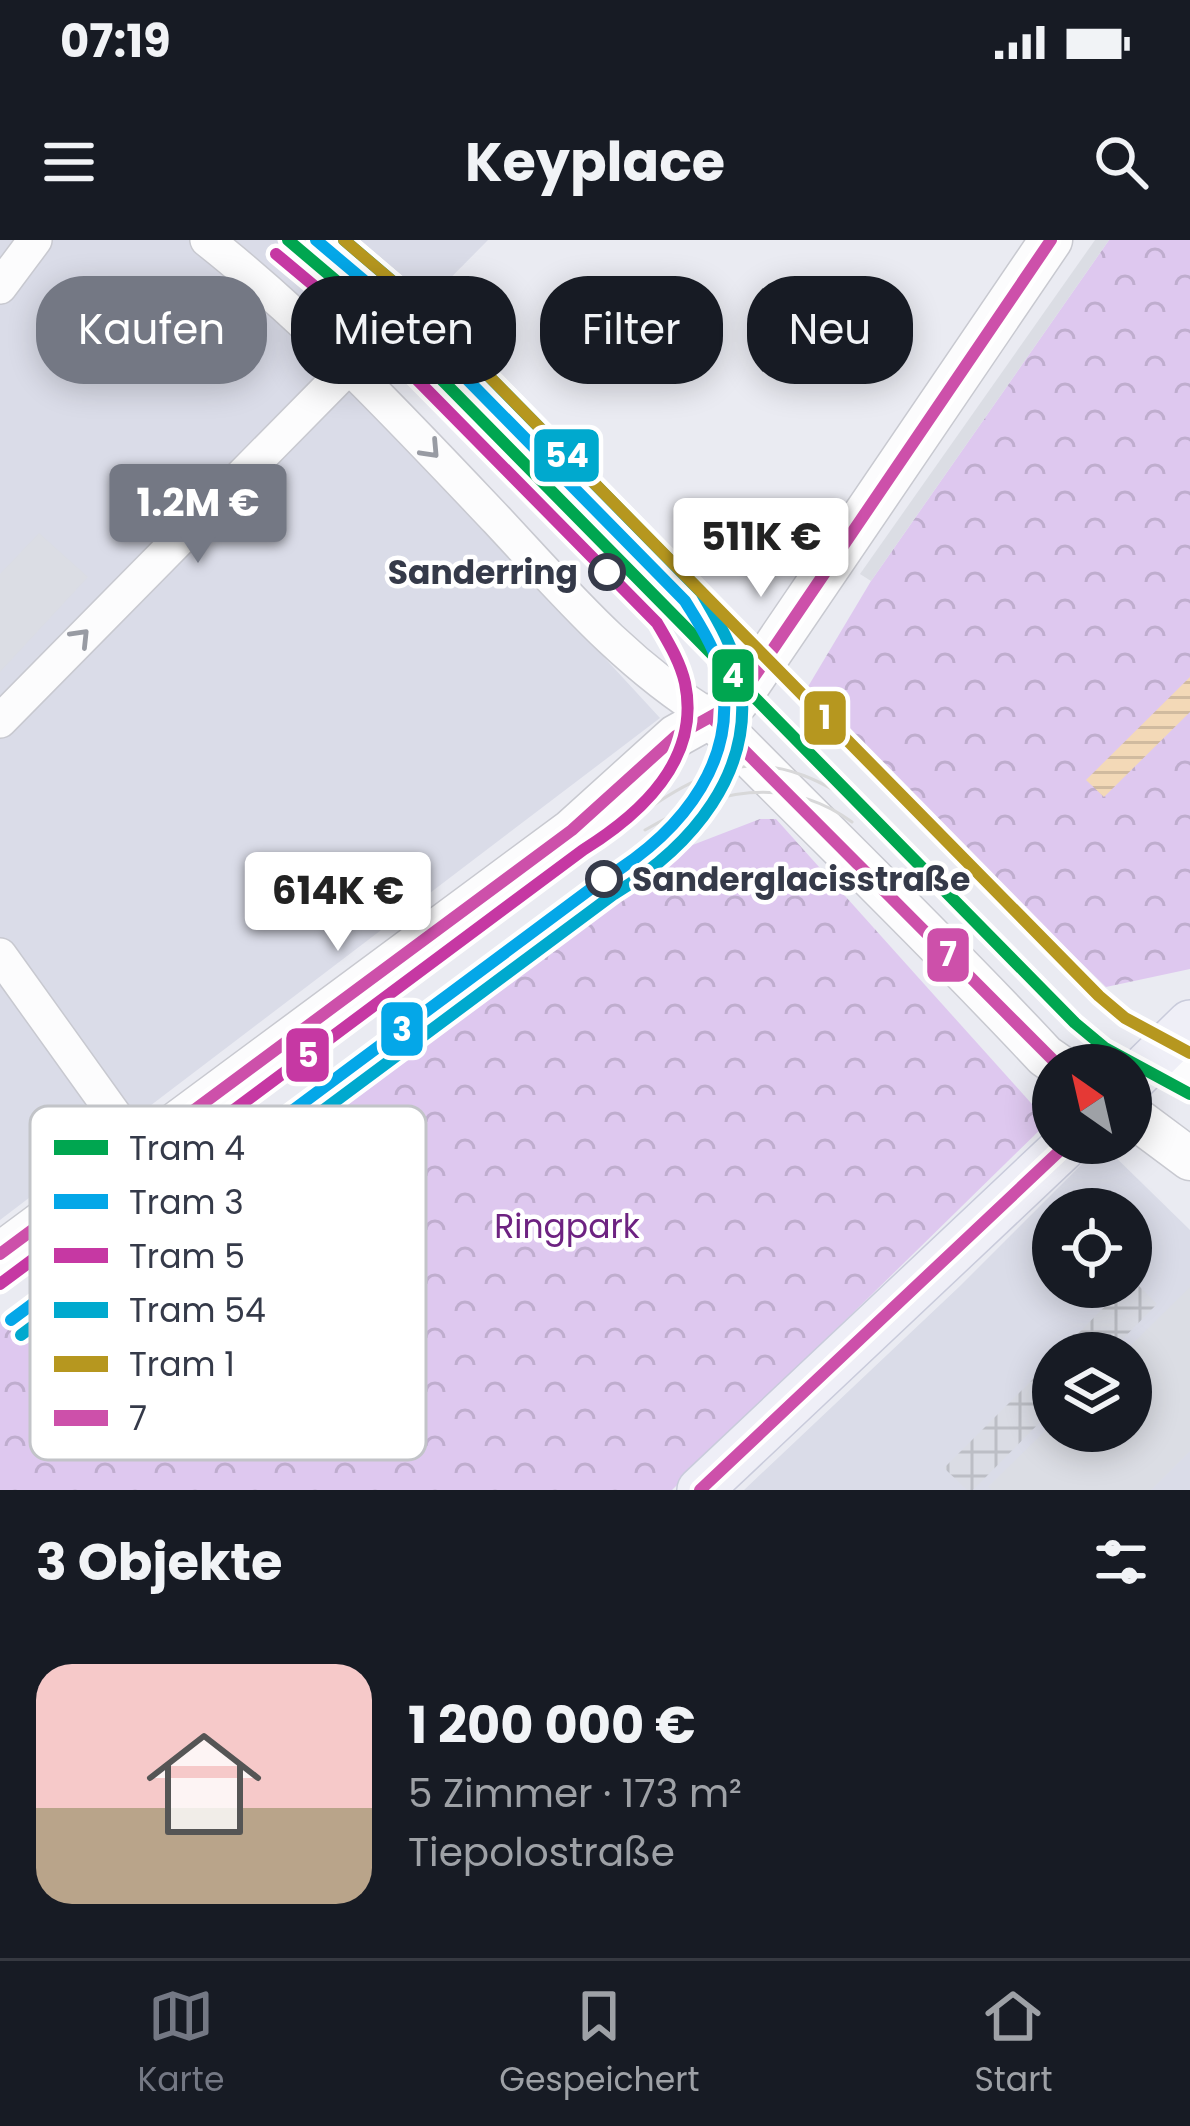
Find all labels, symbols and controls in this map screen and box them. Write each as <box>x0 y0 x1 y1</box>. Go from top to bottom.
text: 07:19 <box>60 10 171 73</box>
text: Keyplace <box>465 124 725 200</box>
icon: menu <box>36 129 102 195</box>
icon: search <box>1088 129 1154 195</box>
chip: Kaufen <box>36 276 267 384</box>
chip: Mieten <box>291 276 516 384</box>
chip: Filter <box>540 276 723 384</box>
chip: Neu <box>747 276 913 384</box>
line badge: 54 <box>532 427 601 484</box>
text: 54 <box>545 432 589 479</box>
one-way arrow <box>417 436 439 458</box>
pin: 1.2M € <box>100 464 296 566</box>
text: 1.2M € <box>136 475 260 530</box>
pin: 511K € <box>663 498 859 600</box>
text: 511K € <box>700 509 822 564</box>
place label: Sanderring <box>388 549 578 596</box>
marker: Sanderring <box>590 555 624 589</box>
one-way arrow <box>67 629 89 651</box>
line badge: 4 <box>710 647 756 704</box>
text: 4 <box>722 652 744 699</box>
line badge: 1 <box>802 689 848 747</box>
text: 1 <box>819 694 831 741</box>
pin: 614K € <box>240 852 436 954</box>
place label: Sanderglacisstraße <box>632 856 970 903</box>
marker: Sanderglacisstraße <box>587 862 621 896</box>
text: 614K € <box>272 863 404 918</box>
line badge: 7 <box>925 926 971 984</box>
text: 7 <box>939 931 957 978</box>
line badge: 3 <box>379 1000 425 1058</box>
text: 3 <box>392 1006 412 1053</box>
line badge: 5 <box>284 1026 331 1084</box>
text: 5 <box>297 1032 319 1079</box>
north arrow <box>1032 1044 1152 1164</box>
map controls <box>1032 1044 1152 1452</box>
legend <box>30 1106 426 1460</box>
text: Tram 4 <box>129 1125 245 1172</box>
text: Tram 3 <box>129 1179 244 1226</box>
button: locate <box>1032 1188 1152 1308</box>
park label: Ringpark <box>494 1203 640 1250</box>
text: Tram 5 <box>129 1233 245 1280</box>
text: Tram 54 <box>129 1287 266 1334</box>
button: layers <box>1032 1332 1152 1452</box>
text: Tram 1 <box>129 1341 235 1388</box>
text: 7 <box>129 1395 147 1442</box>
text: 3 Objekte <box>36 1526 282 1598</box>
icon: filters <box>1088 1529 1154 1595</box>
text: 1 200 000 € <box>408 1689 696 1761</box>
icon: home <box>132 1712 276 1856</box>
text: 5 Zimmer · 173 m² <box>408 1766 742 1821</box>
text: Tiepolostraße <box>408 1825 675 1880</box>
tab: Karte <box>137 1983 224 2105</box>
tab: Gespeichert <box>499 1983 700 2105</box>
tab: Start <box>974 1983 1052 2105</box>

